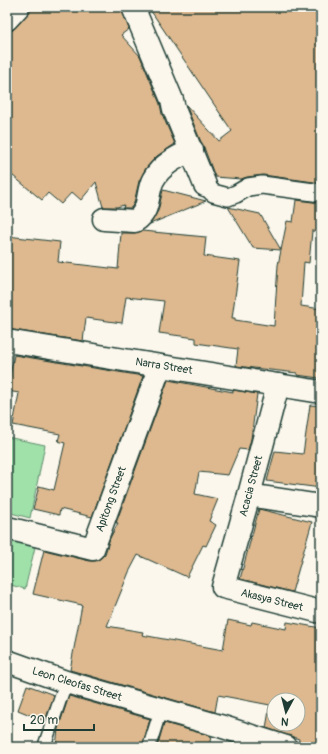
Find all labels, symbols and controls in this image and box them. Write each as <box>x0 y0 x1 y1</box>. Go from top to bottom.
street label: Narra Street <box>134 355 194 377</box>
street label: Acacia Street <box>237 453 266 518</box>
street label: Apitong Street <box>93 464 129 533</box>
street label: Akasya Street <box>239 586 305 614</box>
street label: Leon Cleofas Street <box>31 664 124 704</box>
north arrow <box>266 692 306 732</box>
scale bar <box>24 706 94 732</box>
text: 20 m <box>30 713 59 728</box>
text: N <box>280 714 289 728</box>

